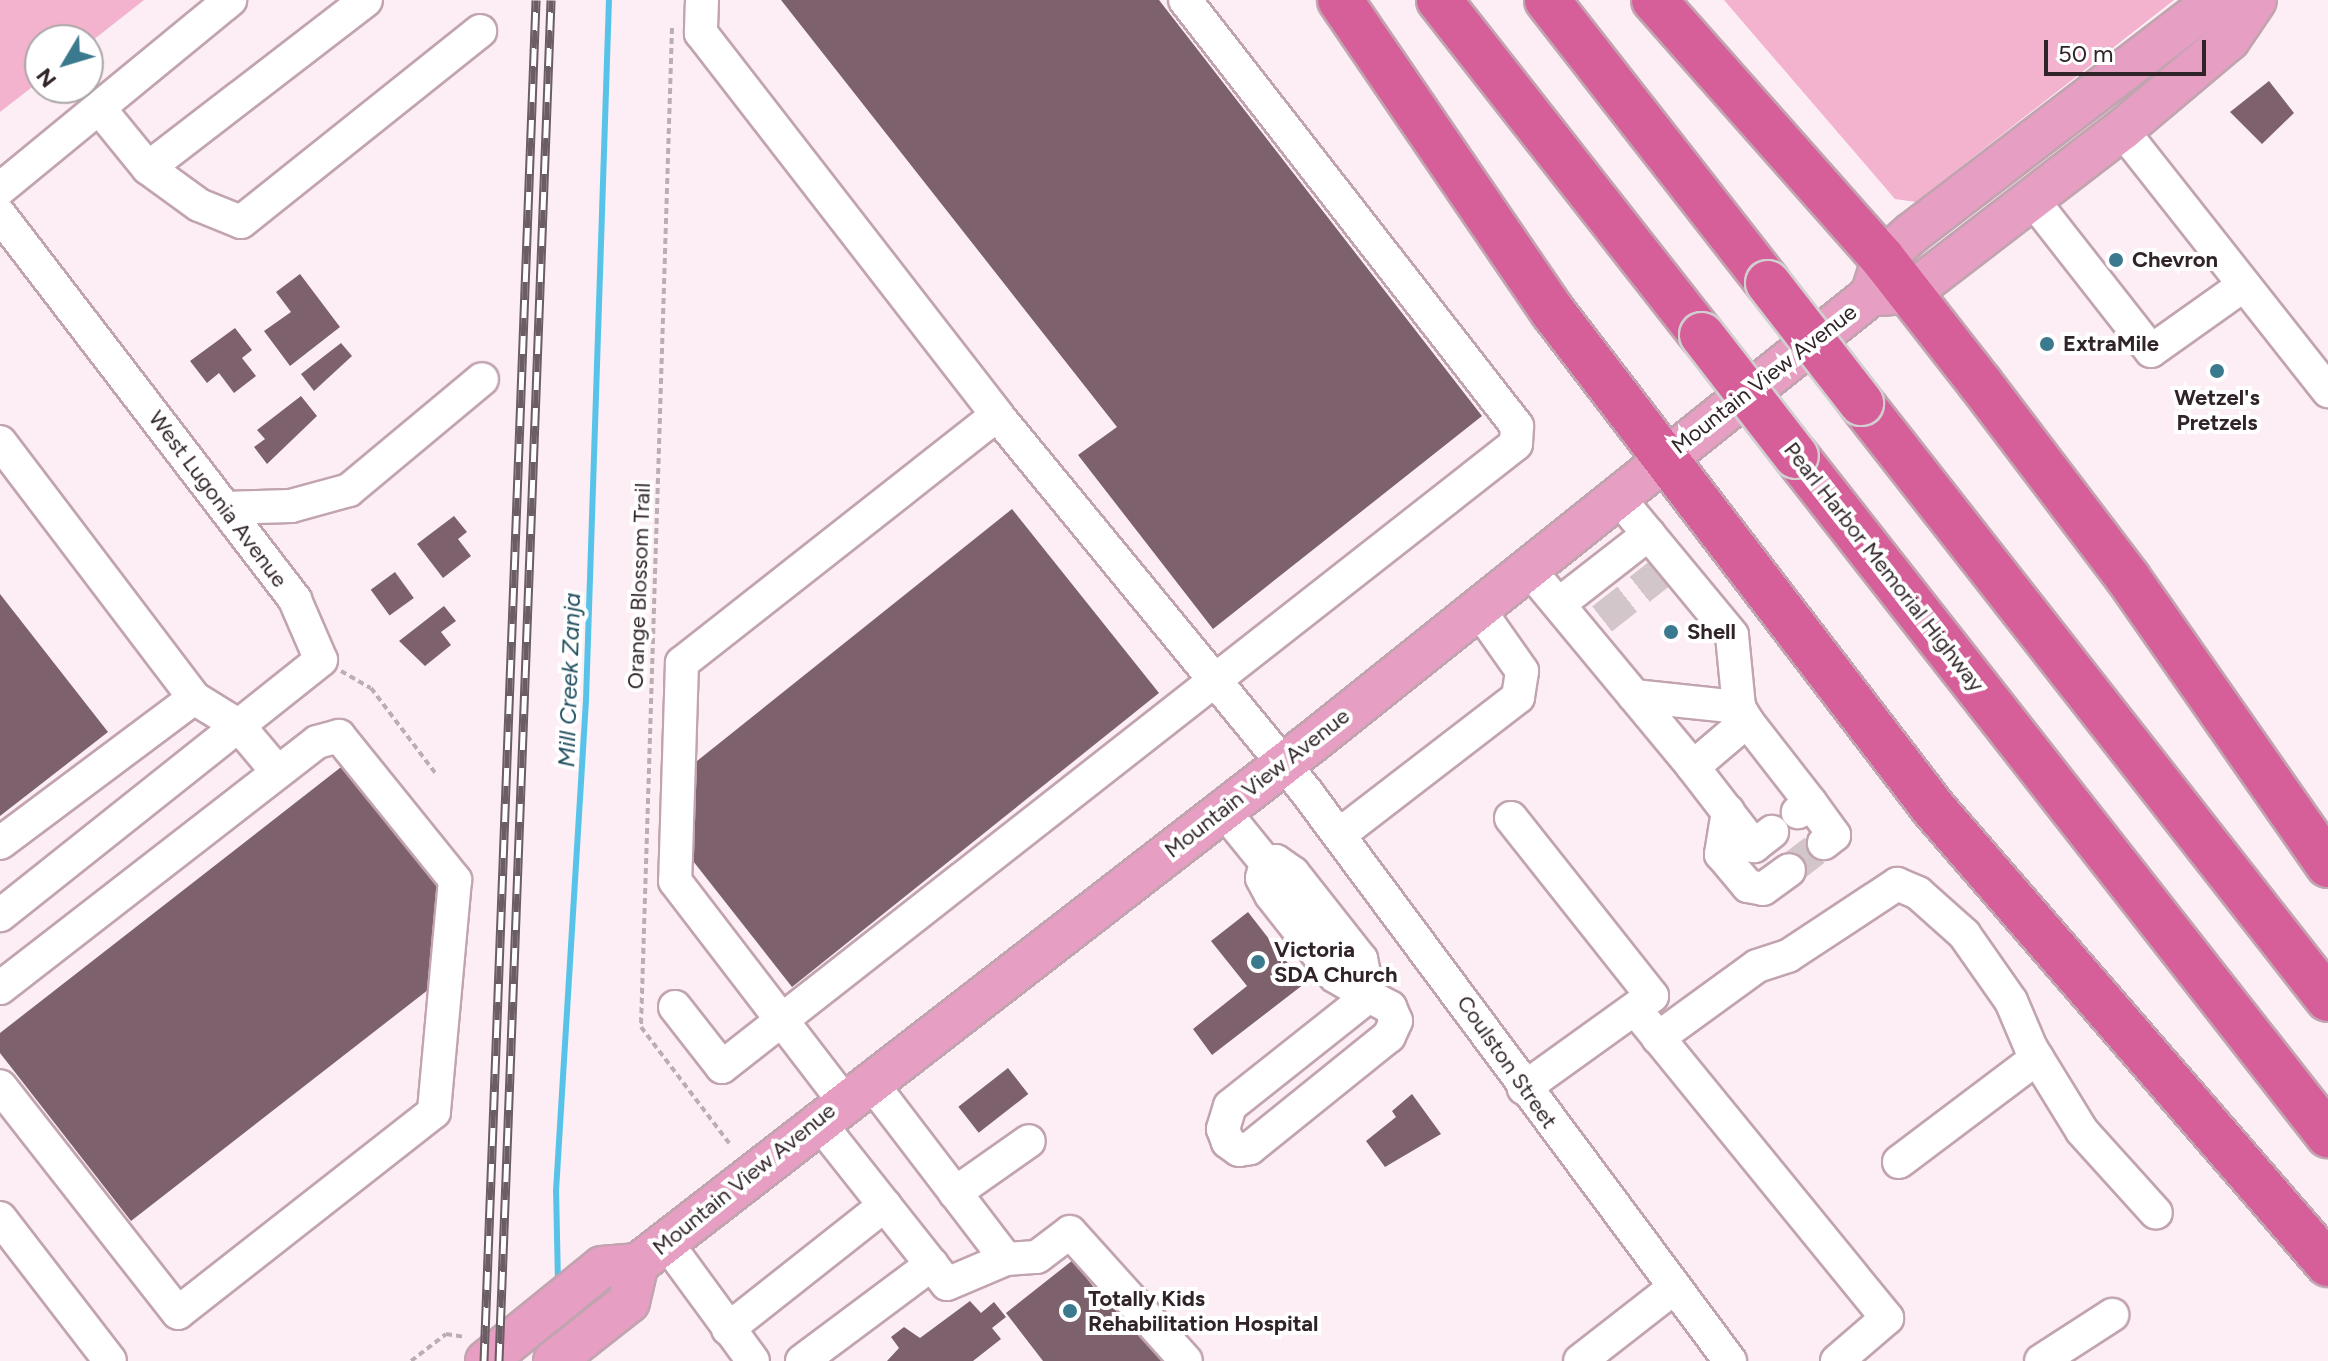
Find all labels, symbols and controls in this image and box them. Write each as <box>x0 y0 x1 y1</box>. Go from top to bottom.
north arrow <box>24 24 104 104</box>
scale bar <box>2048 24 2210 74</box>
text: 50 m <box>2058 39 2114 68</box>
text: N <box>30 63 62 93</box>
place label: Chevron <box>2132 247 2218 273</box>
marker: Chevron <box>2107 251 2125 269</box>
street label: Mountain View Avenue <box>1666 299 1862 459</box>
place label: ExtraMile <box>2063 331 2159 357</box>
marker: ExtraMile <box>2038 335 2056 353</box>
marker: Wetzel's Pretzels <box>2208 362 2226 380</box>
place label: Wetzel's Pretzels <box>2174 384 2260 436</box>
street label: West Lugonia Avenue <box>143 406 293 592</box>
street label: Pearl Harbor Memorial Highway <box>1778 437 1990 697</box>
street label: Orange Blossom Trail <box>622 482 656 690</box>
water label: Mill Creek Zanja <box>552 592 586 768</box>
place label: Shell <box>1687 619 1736 645</box>
marker: Shell <box>1662 623 1680 641</box>
street label: Mountain View Avenue <box>1159 703 1355 863</box>
place label: Victoria SDA Church <box>1274 936 1398 988</box>
marker: Victoria SDA Church <box>1249 953 1267 971</box>
street label: Coulston Street <box>1451 990 1563 1134</box>
street label: Mountain View Avenue <box>647 1097 841 1261</box>
place label: Totally Kids Rehabilitation Hospital <box>1088 1285 1318 1336</box>
marker: Totally Kids Rehabilitation Hospital <box>1059 1300 1081 1322</box>

